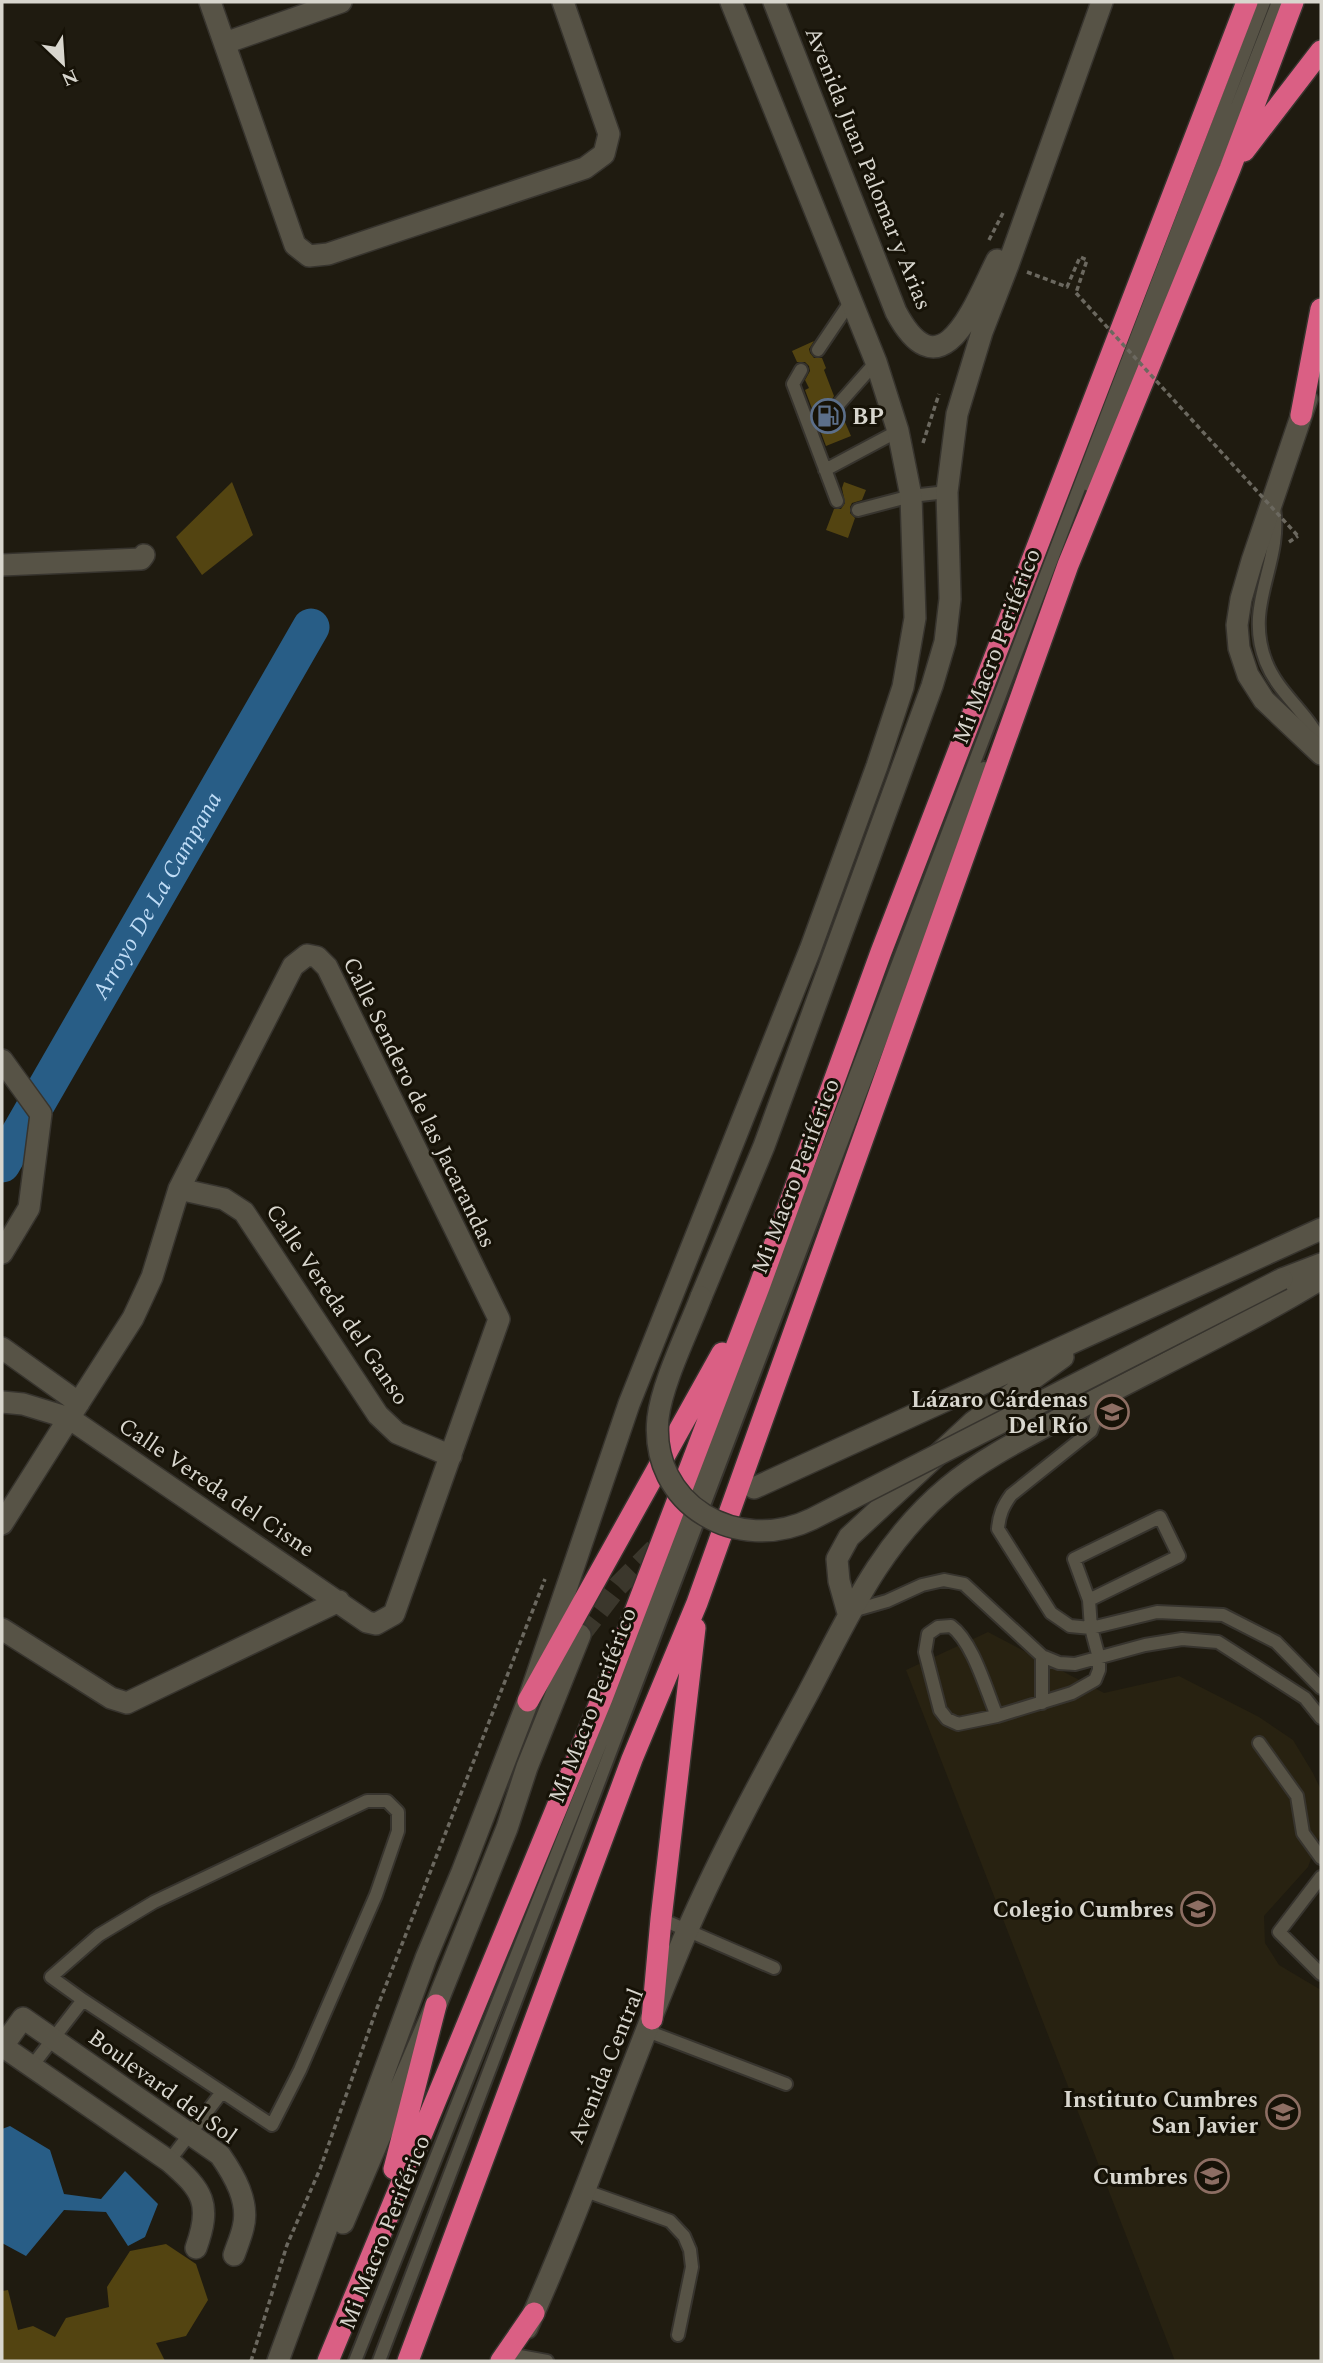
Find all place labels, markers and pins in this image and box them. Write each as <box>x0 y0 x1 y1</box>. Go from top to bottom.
fuel station icon: BP <box>809 397 847 435</box>
place label: BP <box>852 400 884 435</box>
place label: Lázaro Cárdenas Del Río <box>911 1383 1088 1444</box>
school or university icon: Lázaro Cárdenas Del Río <box>1093 1393 1131 1431</box>
school or university icon: Colegio Cumbres <box>1179 1890 1217 1928</box>
place label: Colegio Cumbres <box>993 1893 1174 1928</box>
place label: Instituto Cumbres San Javier <box>1063 2083 1258 2144</box>
school or university icon: Instituto Cumbres San Javier <box>1264 2093 1302 2131</box>
school or university icon: Cumbres <box>1193 2157 1231 2195</box>
place label: Cumbres <box>1093 2160 1188 2195</box>

